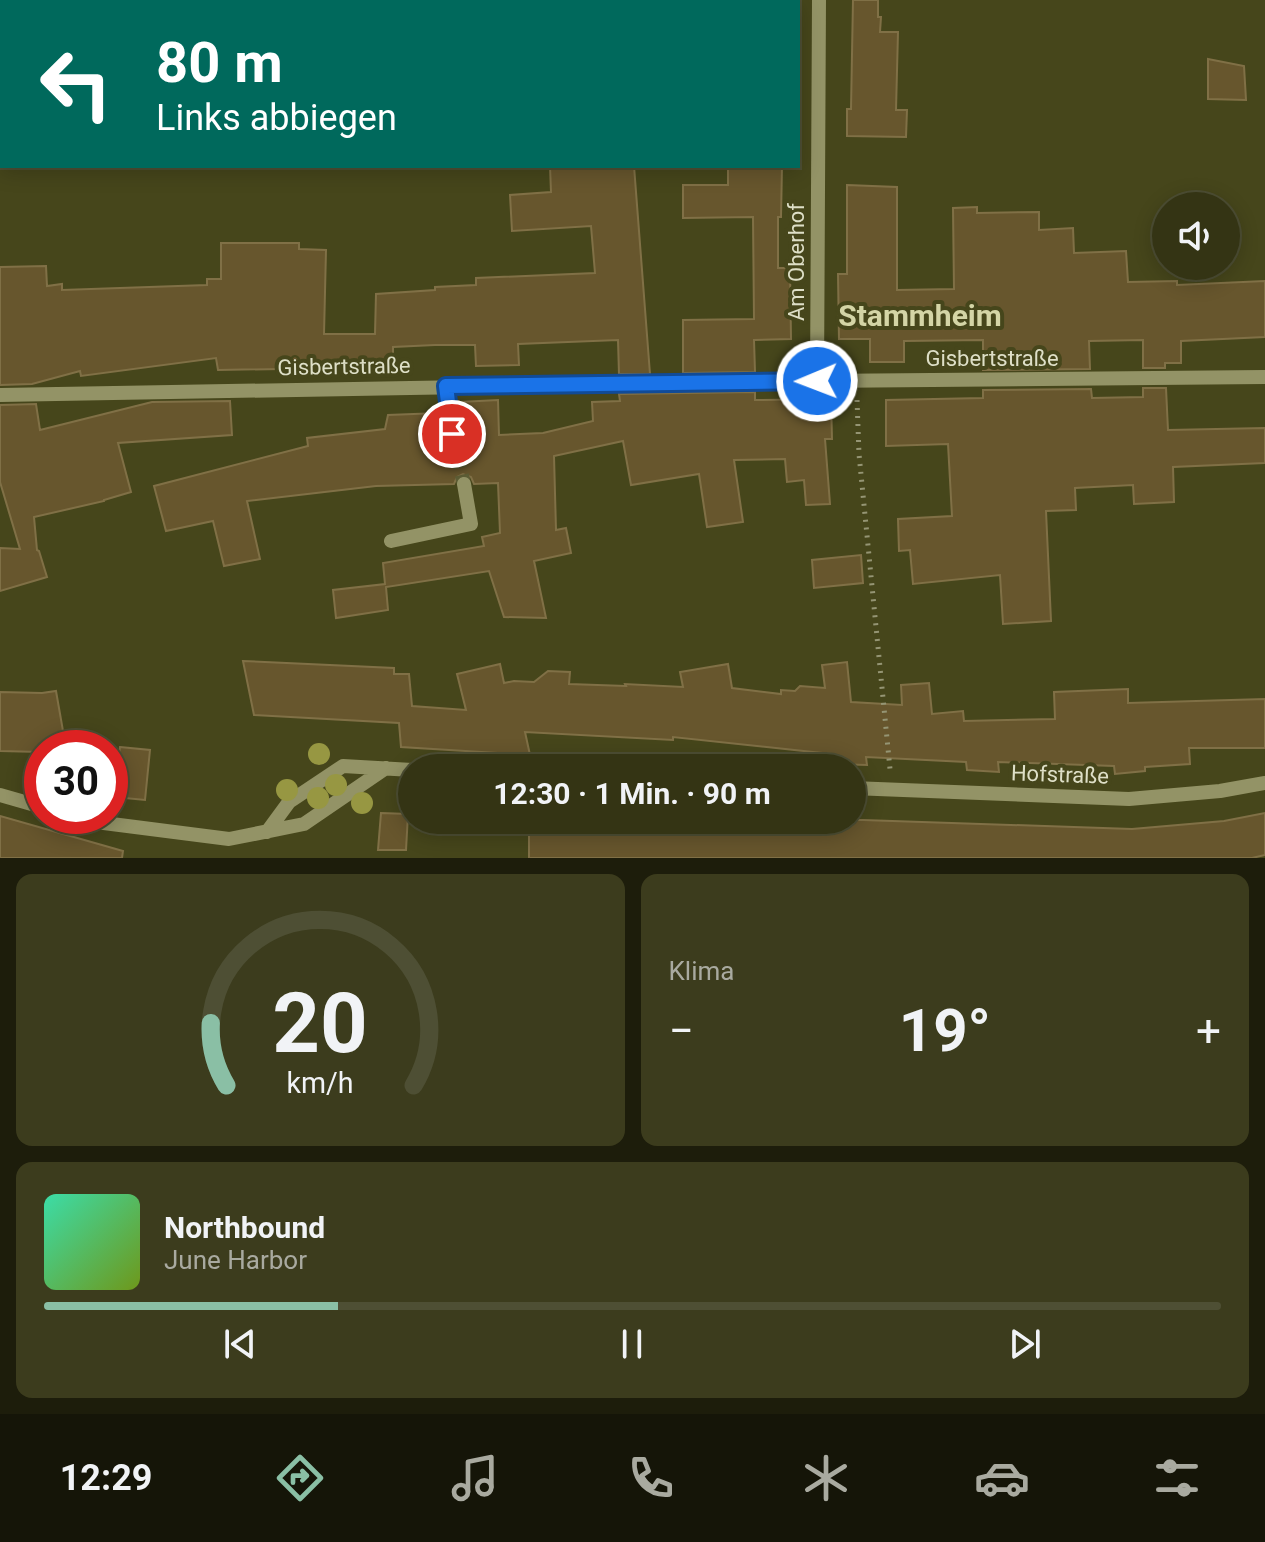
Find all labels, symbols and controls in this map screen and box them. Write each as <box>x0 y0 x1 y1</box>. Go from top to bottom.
text: 80 m <box>156 30 283 96</box>
icon: left <box>24 32 128 136</box>
text: Links abbiegen <box>156 97 397 139</box>
map controls <box>1152 192 1240 280</box>
button: sound <box>1152 192 1240 280</box>
street label: Am Oberhof <box>784 203 809 321</box>
district label: Stammheim <box>838 298 1002 333</box>
position arrow <box>775 339 859 423</box>
street label: Gisbertstraße <box>925 346 1059 371</box>
street label: Gisbertstraße <box>277 353 411 380</box>
pin <box>418 400 486 468</box>
icon: arrive <box>430 412 474 456</box>
speed limit sign: 30 <box>24 730 128 834</box>
street label: Hofstraße <box>1010 760 1109 789</box>
text: 12:30 · 1 Min. · 90 m <box>493 776 771 811</box>
text: Klima <box>669 956 734 986</box>
text: 20 <box>273 975 368 1072</box>
text: 19° <box>899 995 991 1066</box>
text: − <box>669 1005 694 1057</box>
text: + <box>1196 1005 1221 1057</box>
text: km/h <box>287 1066 354 1100</box>
text: Northbound <box>164 1210 325 1245</box>
text: June Harbor <box>164 1245 307 1275</box>
icon: previous <box>218 1322 262 1366</box>
icon: pause <box>610 1322 654 1366</box>
icon: next <box>1003 1322 1047 1366</box>
icon: directions <box>272 1450 328 1506</box>
icon: music <box>447 1450 503 1506</box>
icon: phone <box>623 1450 679 1506</box>
icon: climate <box>798 1450 854 1506</box>
icon: car <box>974 1450 1030 1506</box>
icon: filters <box>1149 1450 1205 1506</box>
text: 12:29 <box>60 1457 152 1499</box>

